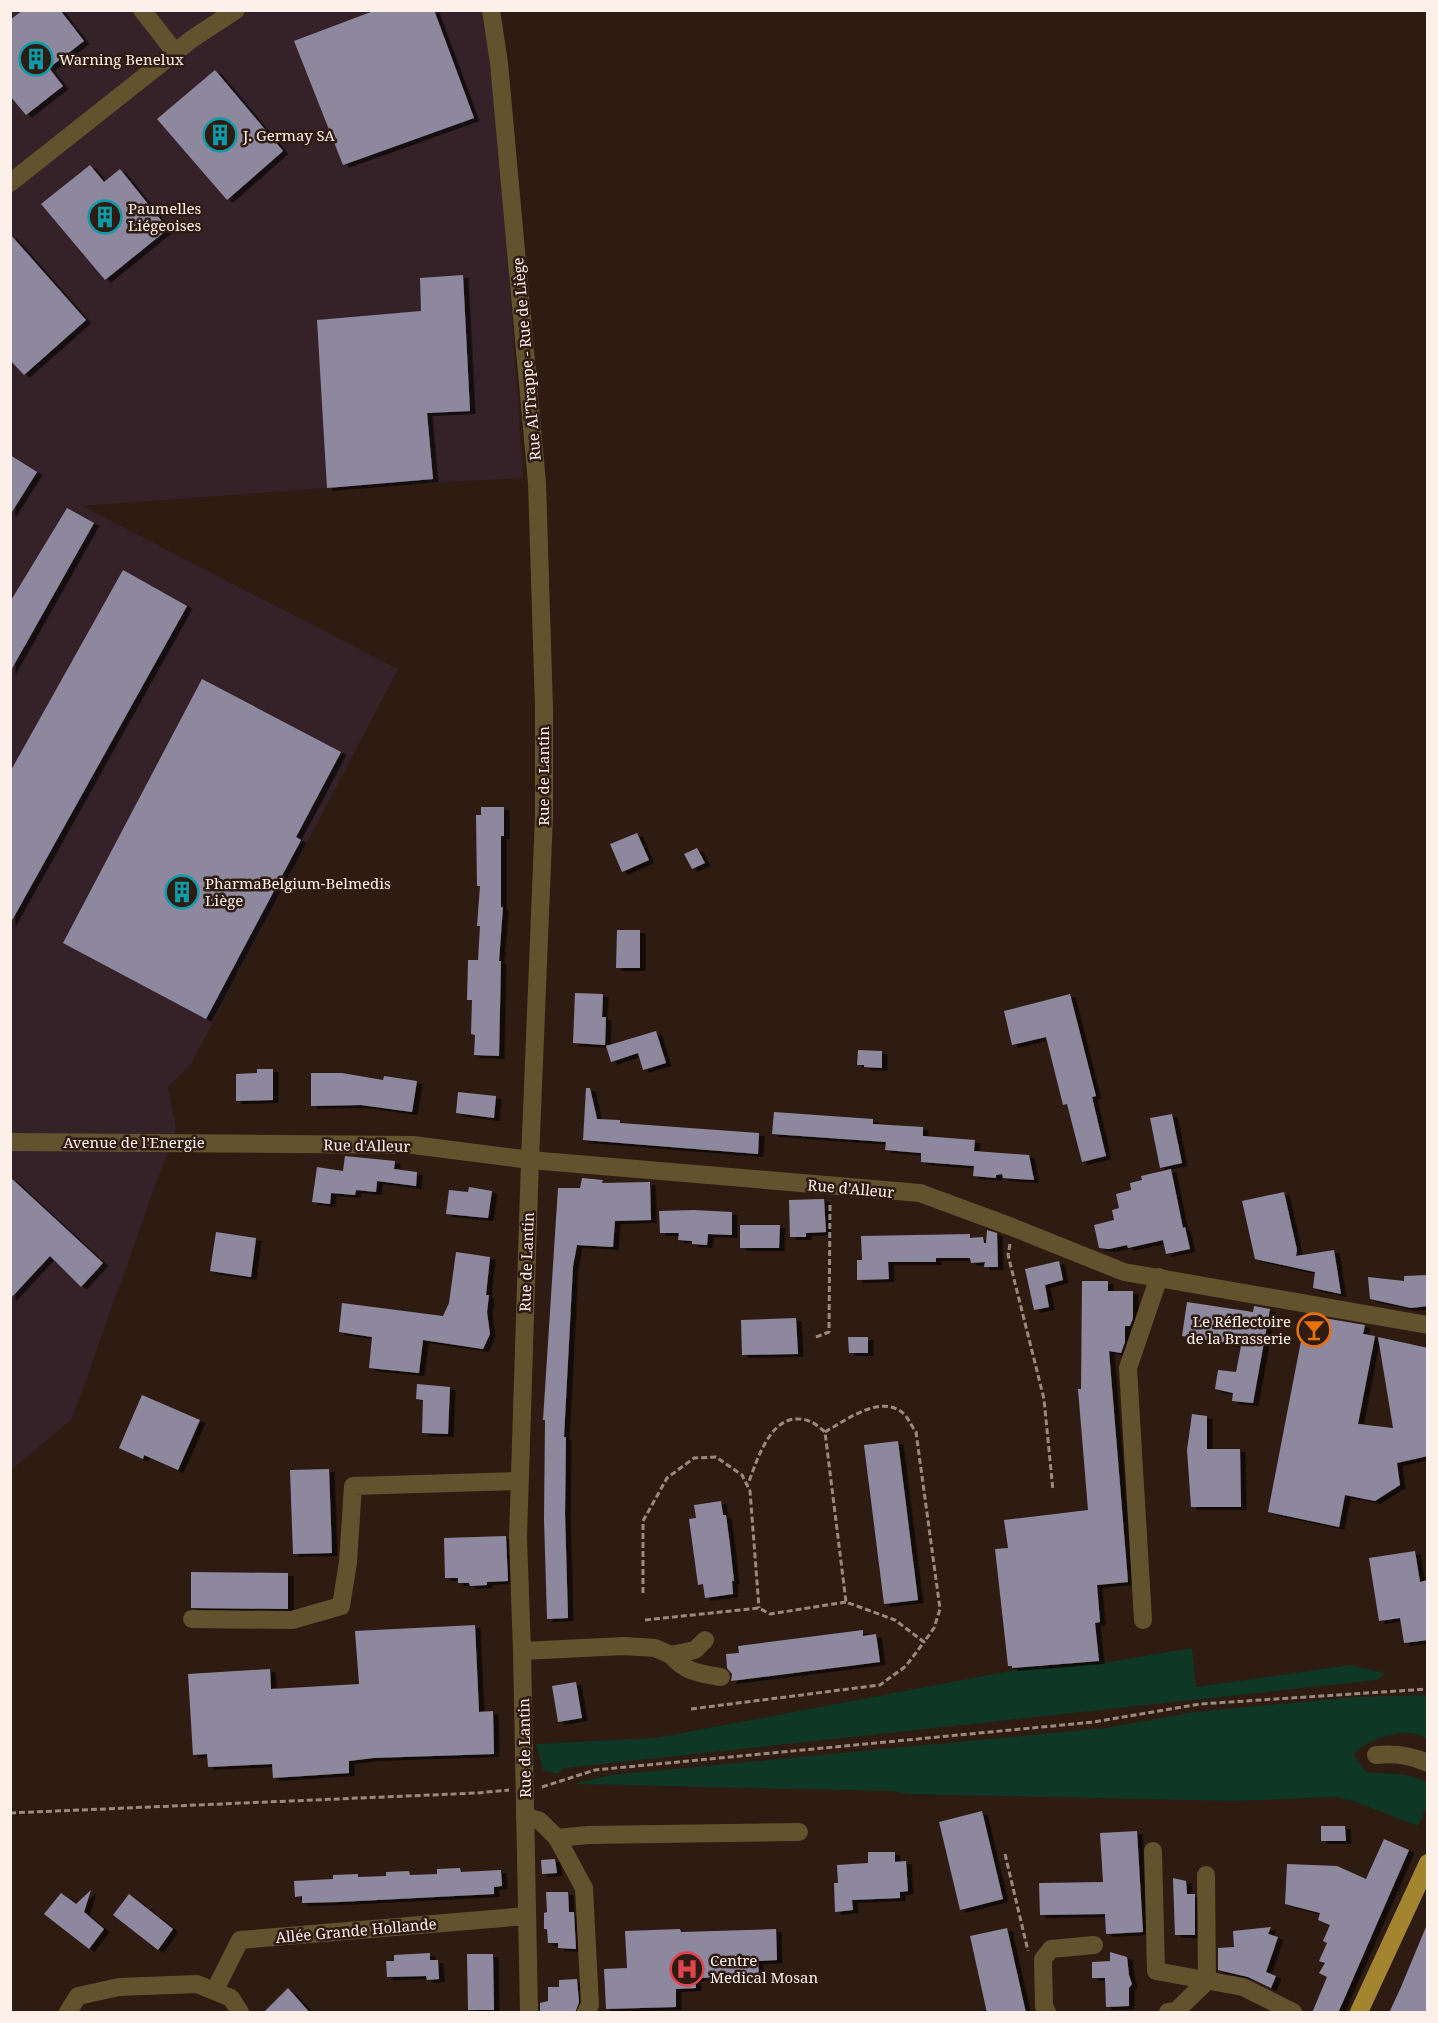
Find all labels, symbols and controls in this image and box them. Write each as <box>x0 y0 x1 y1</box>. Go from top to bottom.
building icon: Warning Benelux <box>18 41 54 77</box>
place label: Warning Benelux <box>59 49 184 69</box>
building icon: J. Germay SA <box>202 117 238 153</box>
place label: J. Germay SA <box>242 125 335 145</box>
place label: Paumelles Liégeoises <box>128 198 202 235</box>
building icon: Paumelles Liégeoises <box>87 199 123 235</box>
street label: Rue Al'Trappe - Rue de Liège <box>507 257 545 461</box>
street label: Rue de Lantin <box>533 726 553 826</box>
place label: PharmaBelgium-Belmedis Liège <box>205 873 391 910</box>
building icon: PharmaBelgium-Belmedis Liège <box>164 874 200 910</box>
street label: Avenue de l'Energie <box>63 1132 205 1152</box>
street label: Rue d'Alleur <box>323 1134 411 1156</box>
street label: Rue d'Alleur <box>807 1174 895 1202</box>
street label: Rue de Lantin <box>514 1212 538 1312</box>
place label: Le Réflectoire de la Brasserie <box>1186 1311 1291 1348</box>
bar icon: Le Réflectoire de la Brasserie <box>1296 1312 1332 1348</box>
street label: Rue de Lantin <box>513 1698 535 1798</box>
street label: Allée Grande Hollande <box>275 1913 437 1947</box>
place label: Centre Medical Mosan <box>710 1950 818 1987</box>
hospital icon: Centre Medical Mosan <box>669 1951 705 1987</box>

